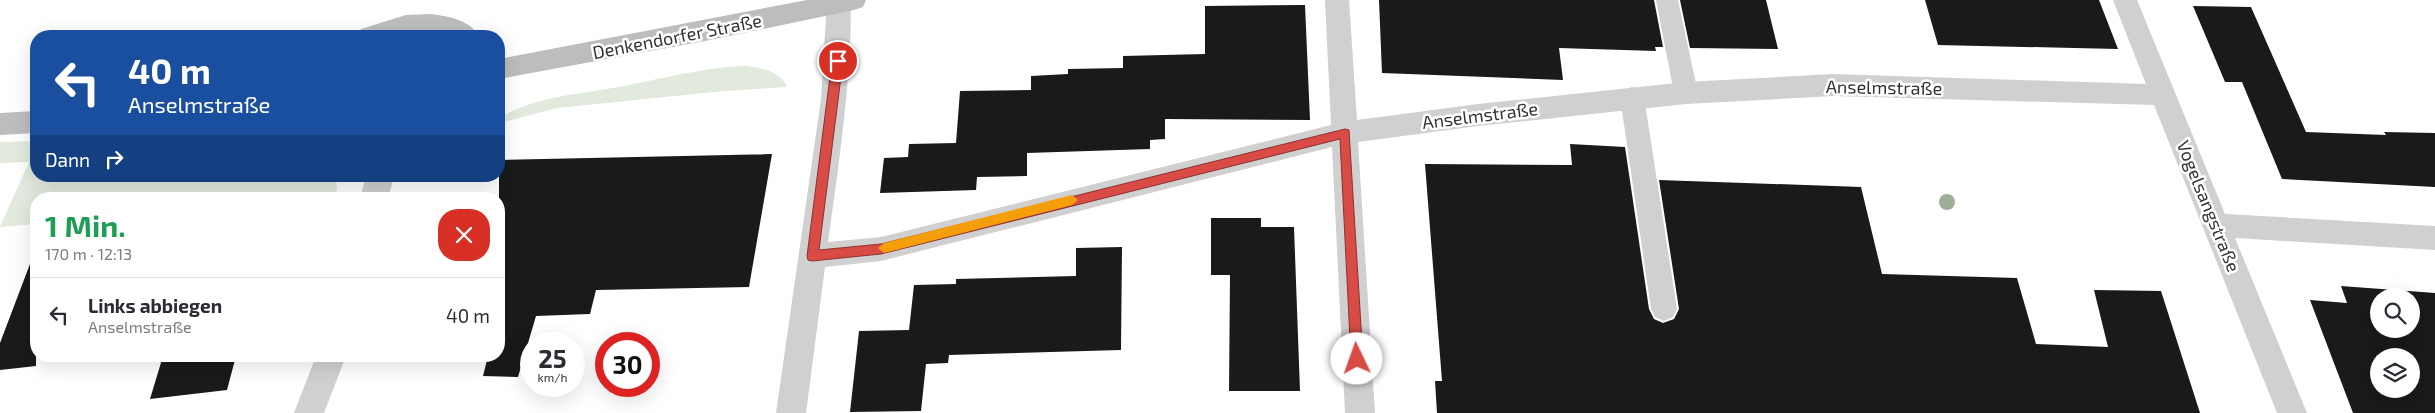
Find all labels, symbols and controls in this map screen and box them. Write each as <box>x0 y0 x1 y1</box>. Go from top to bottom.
street label: Denkendorfer Straße <box>591 9 763 63</box>
pin <box>817 40 859 82</box>
icon: arrive <box>824 47 852 75</box>
text: 40 m <box>128 49 211 91</box>
icon: left <box>45 50 110 115</box>
street label: Anselmstraße <box>1826 75 1942 99</box>
text: Anselmstraße <box>128 91 270 117</box>
street label: Anselmstraße <box>1421 97 1539 133</box>
street label: Vogelsangstraße <box>2173 137 2245 275</box>
icon: right <box>100 145 128 173</box>
text: Dann <box>45 148 90 171</box>
text: 1 Min. <box>45 207 126 243</box>
button: close <box>438 209 490 261</box>
text: 170 m · 12:13 <box>45 244 132 263</box>
map controls <box>2370 288 2420 398</box>
button: search <box>2370 288 2420 338</box>
text: Links abbiegen <box>88 294 222 317</box>
icon: left <box>45 301 73 329</box>
text: 40 m <box>446 304 490 327</box>
text: Anselmstraße <box>88 317 192 336</box>
speed limit sign: 30 <box>595 332 660 397</box>
position arrow <box>1330 332 1382 384</box>
text: 25 <box>538 343 567 373</box>
button: layers <box>2370 348 2420 398</box>
text: km/h <box>538 370 567 384</box>

